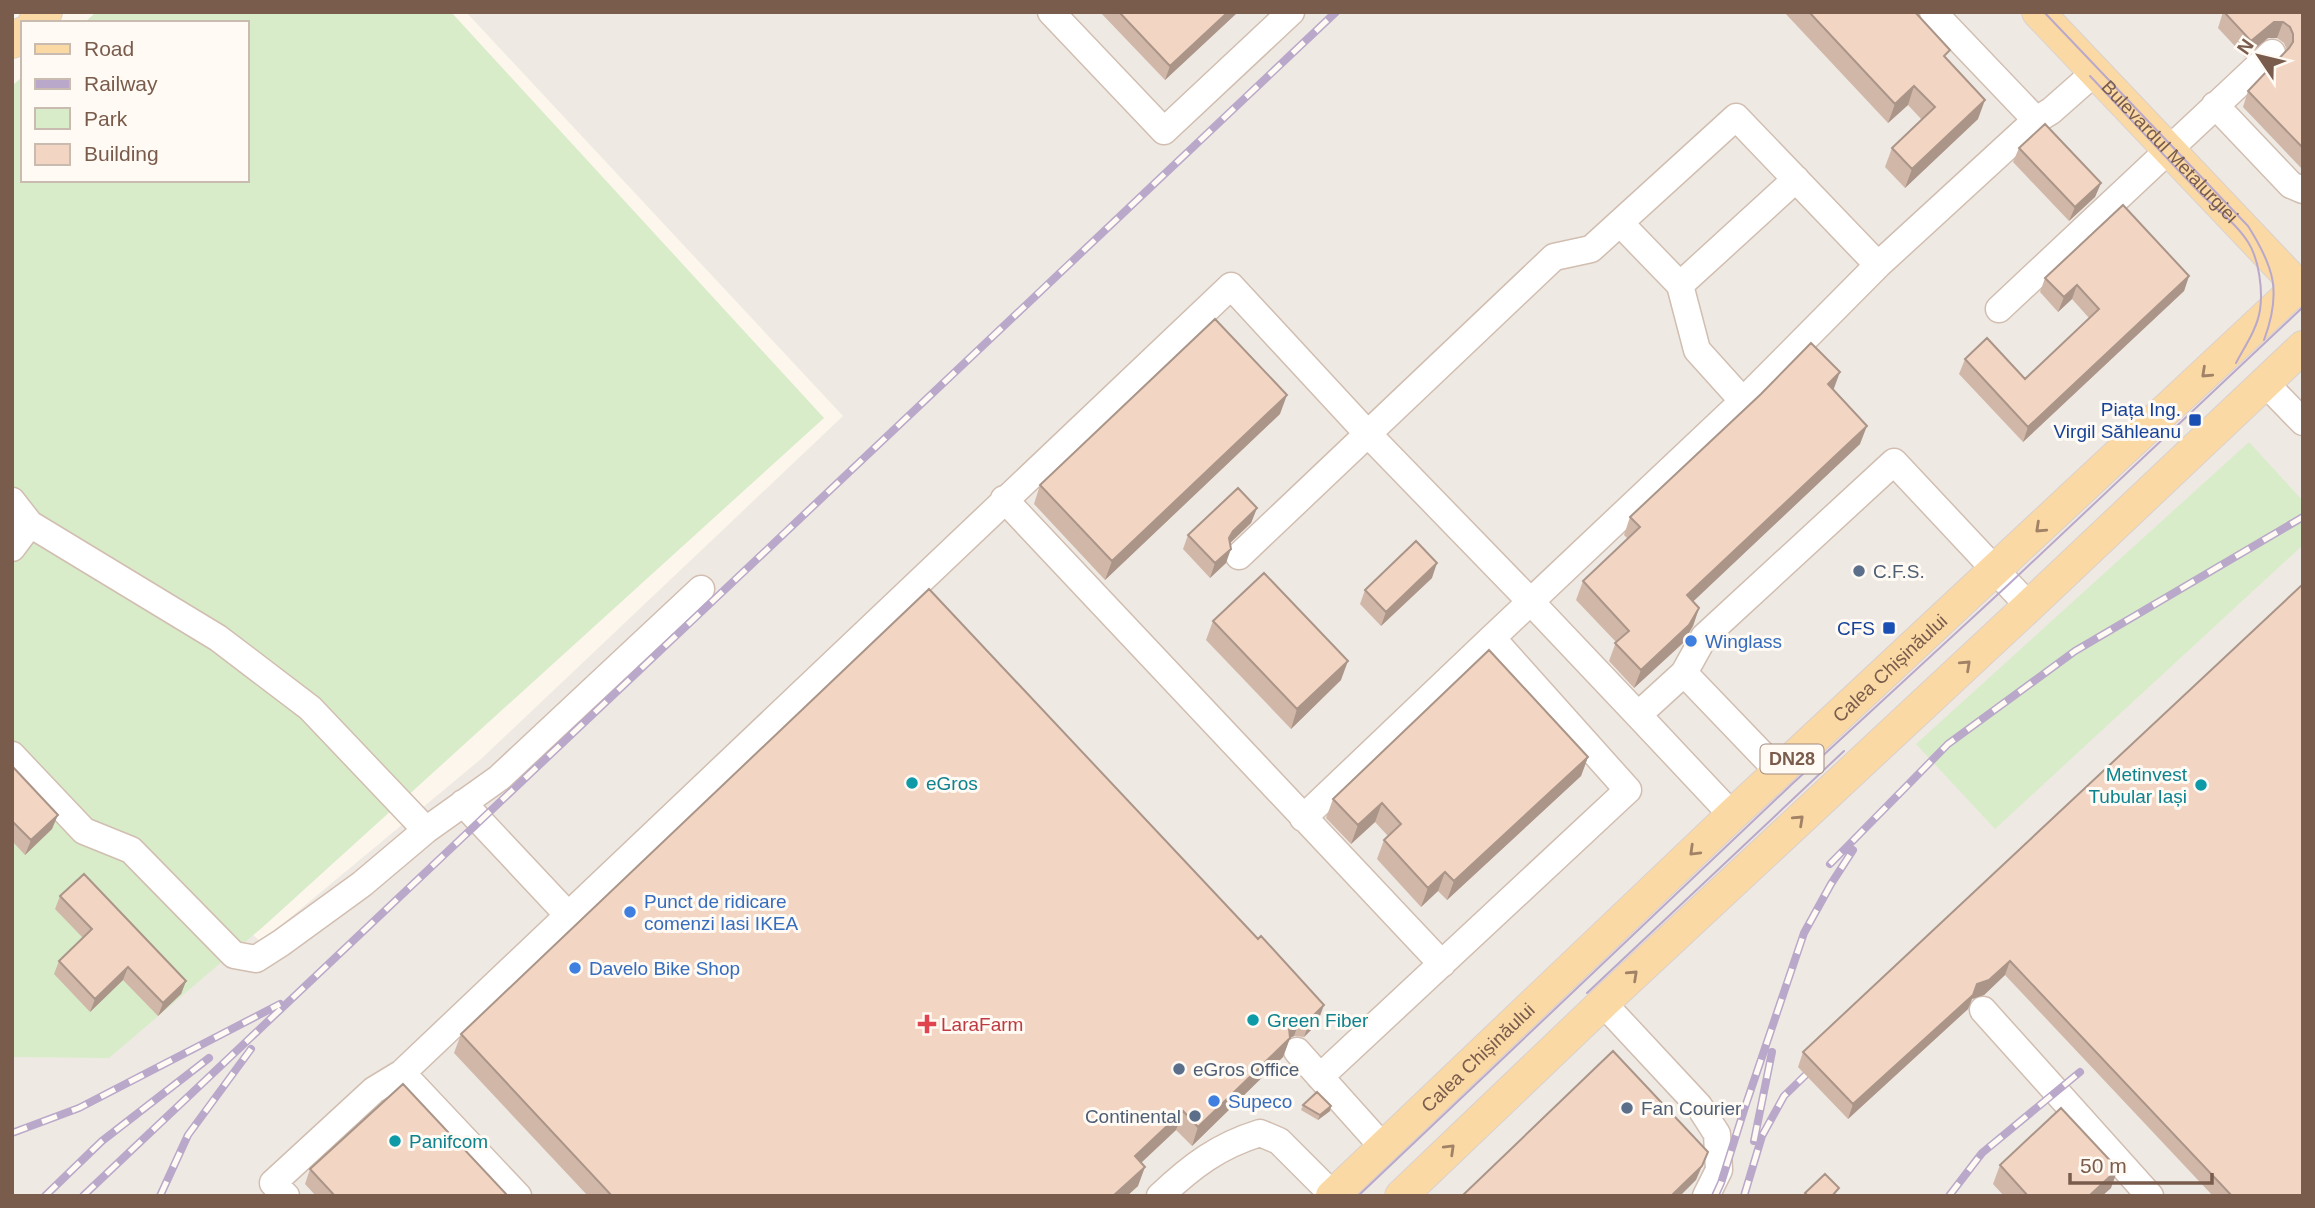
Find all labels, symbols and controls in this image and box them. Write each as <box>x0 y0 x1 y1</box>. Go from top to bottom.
legend <box>21 21 248 182</box>
north arrow <box>2224 21 2294 91</box>
text: N <box>2233 35 2258 58</box>
text: Road <box>84 37 134 60</box>
text: Railway <box>84 72 158 95</box>
street label: Bulevardul Metalurgiei <box>2098 76 2243 227</box>
text: Park <box>84 107 128 130</box>
text: Building <box>84 142 159 165</box>
one-way arrow <box>2201 364 2214 377</box>
place label: Piața Ing. Virgil Săhleanu <box>2054 399 2181 442</box>
marker: Piața Ing. Virgil Săhleanu <box>2187 412 2203 428</box>
one-way arrow <box>2035 520 2048 533</box>
place label: C.F.S. <box>1873 561 1925 582</box>
marker: C.F.S. <box>1851 563 1867 579</box>
street label: Calea Chișinăului <box>1828 610 1951 726</box>
place label: CFS <box>1837 618 1875 639</box>
marker: CFS <box>1881 620 1897 636</box>
place label: Winglass <box>1705 631 1782 652</box>
marker: Winglass <box>1683 633 1699 649</box>
one-way arrow <box>1958 661 1971 673</box>
road number: DN28 <box>1760 744 1824 774</box>
place label: Metinvest Tubular Iași <box>2088 764 2188 807</box>
place label: eGros <box>926 773 978 794</box>
marker: eGros <box>904 775 920 791</box>
marker: Metinvest Tubular Iași <box>2193 777 2209 793</box>
one-way arrow <box>1791 816 1804 828</box>
one-way arrow <box>1689 842 1702 855</box>
place label: Punct de ridicare comenzi Iasi IKEA <box>644 891 798 934</box>
marker: Punct de ridicare comenzi Iasi IKEA <box>622 904 638 920</box>
place label: Davelo Bike Shop <box>589 958 740 979</box>
marker: Davelo Bike Shop <box>567 960 583 976</box>
one-way arrow <box>1625 971 1638 983</box>
street label: Calea Chișinăului <box>1417 999 1538 1116</box>
place label: Green Fiber <box>1267 1010 1369 1031</box>
marker: Green Fiber <box>1245 1012 1261 1028</box>
place label: LaraFarm <box>941 1014 1023 1035</box>
marker: LaraFarm <box>919 1016 935 1032</box>
place label: eGros Office <box>1193 1059 1299 1080</box>
marker: eGros Office <box>1171 1061 1187 1077</box>
place label: Supeco <box>1228 1091 1292 1112</box>
marker: Supeco <box>1206 1093 1222 1109</box>
place label: Fan Courier <box>1641 1098 1742 1119</box>
marker: Fan Courier <box>1619 1100 1635 1116</box>
place label: Continental <box>1085 1106 1181 1127</box>
marker: Continental <box>1187 1108 1203 1124</box>
place label: Panifcom <box>409 1131 488 1152</box>
marker: Panifcom <box>387 1133 403 1149</box>
scale bar <box>2070 1142 2212 1186</box>
one-way arrow <box>1442 1144 1455 1157</box>
text: 50 m <box>2080 1154 2127 1177</box>

